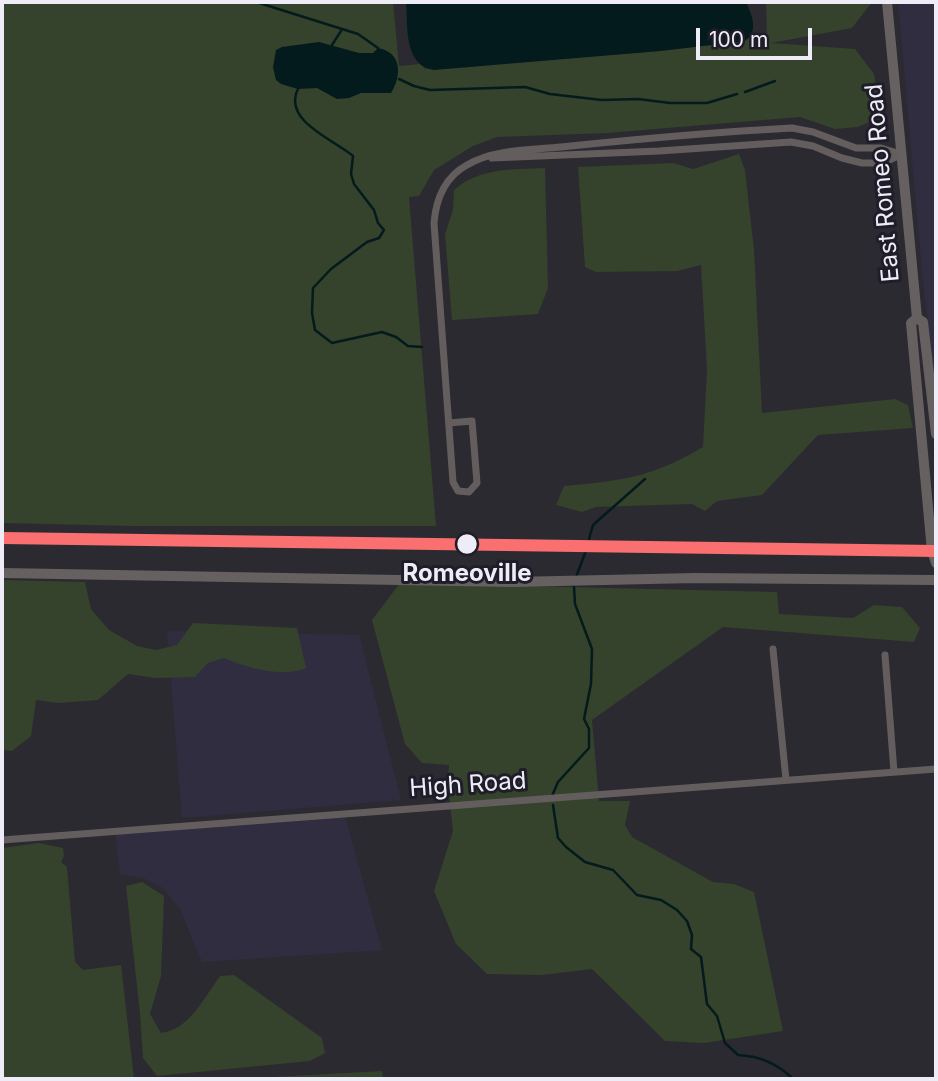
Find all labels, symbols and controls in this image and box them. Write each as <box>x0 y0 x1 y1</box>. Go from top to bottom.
scale bar <box>700 14 816 58</box>
text: 100 m <box>709 27 768 52</box>
street label: East Romeo Road <box>860 83 906 283</box>
marker: Romeoville <box>455 532 479 556</box>
place label: Romeoville <box>403 560 531 588</box>
street label: High Road <box>409 767 527 803</box>

